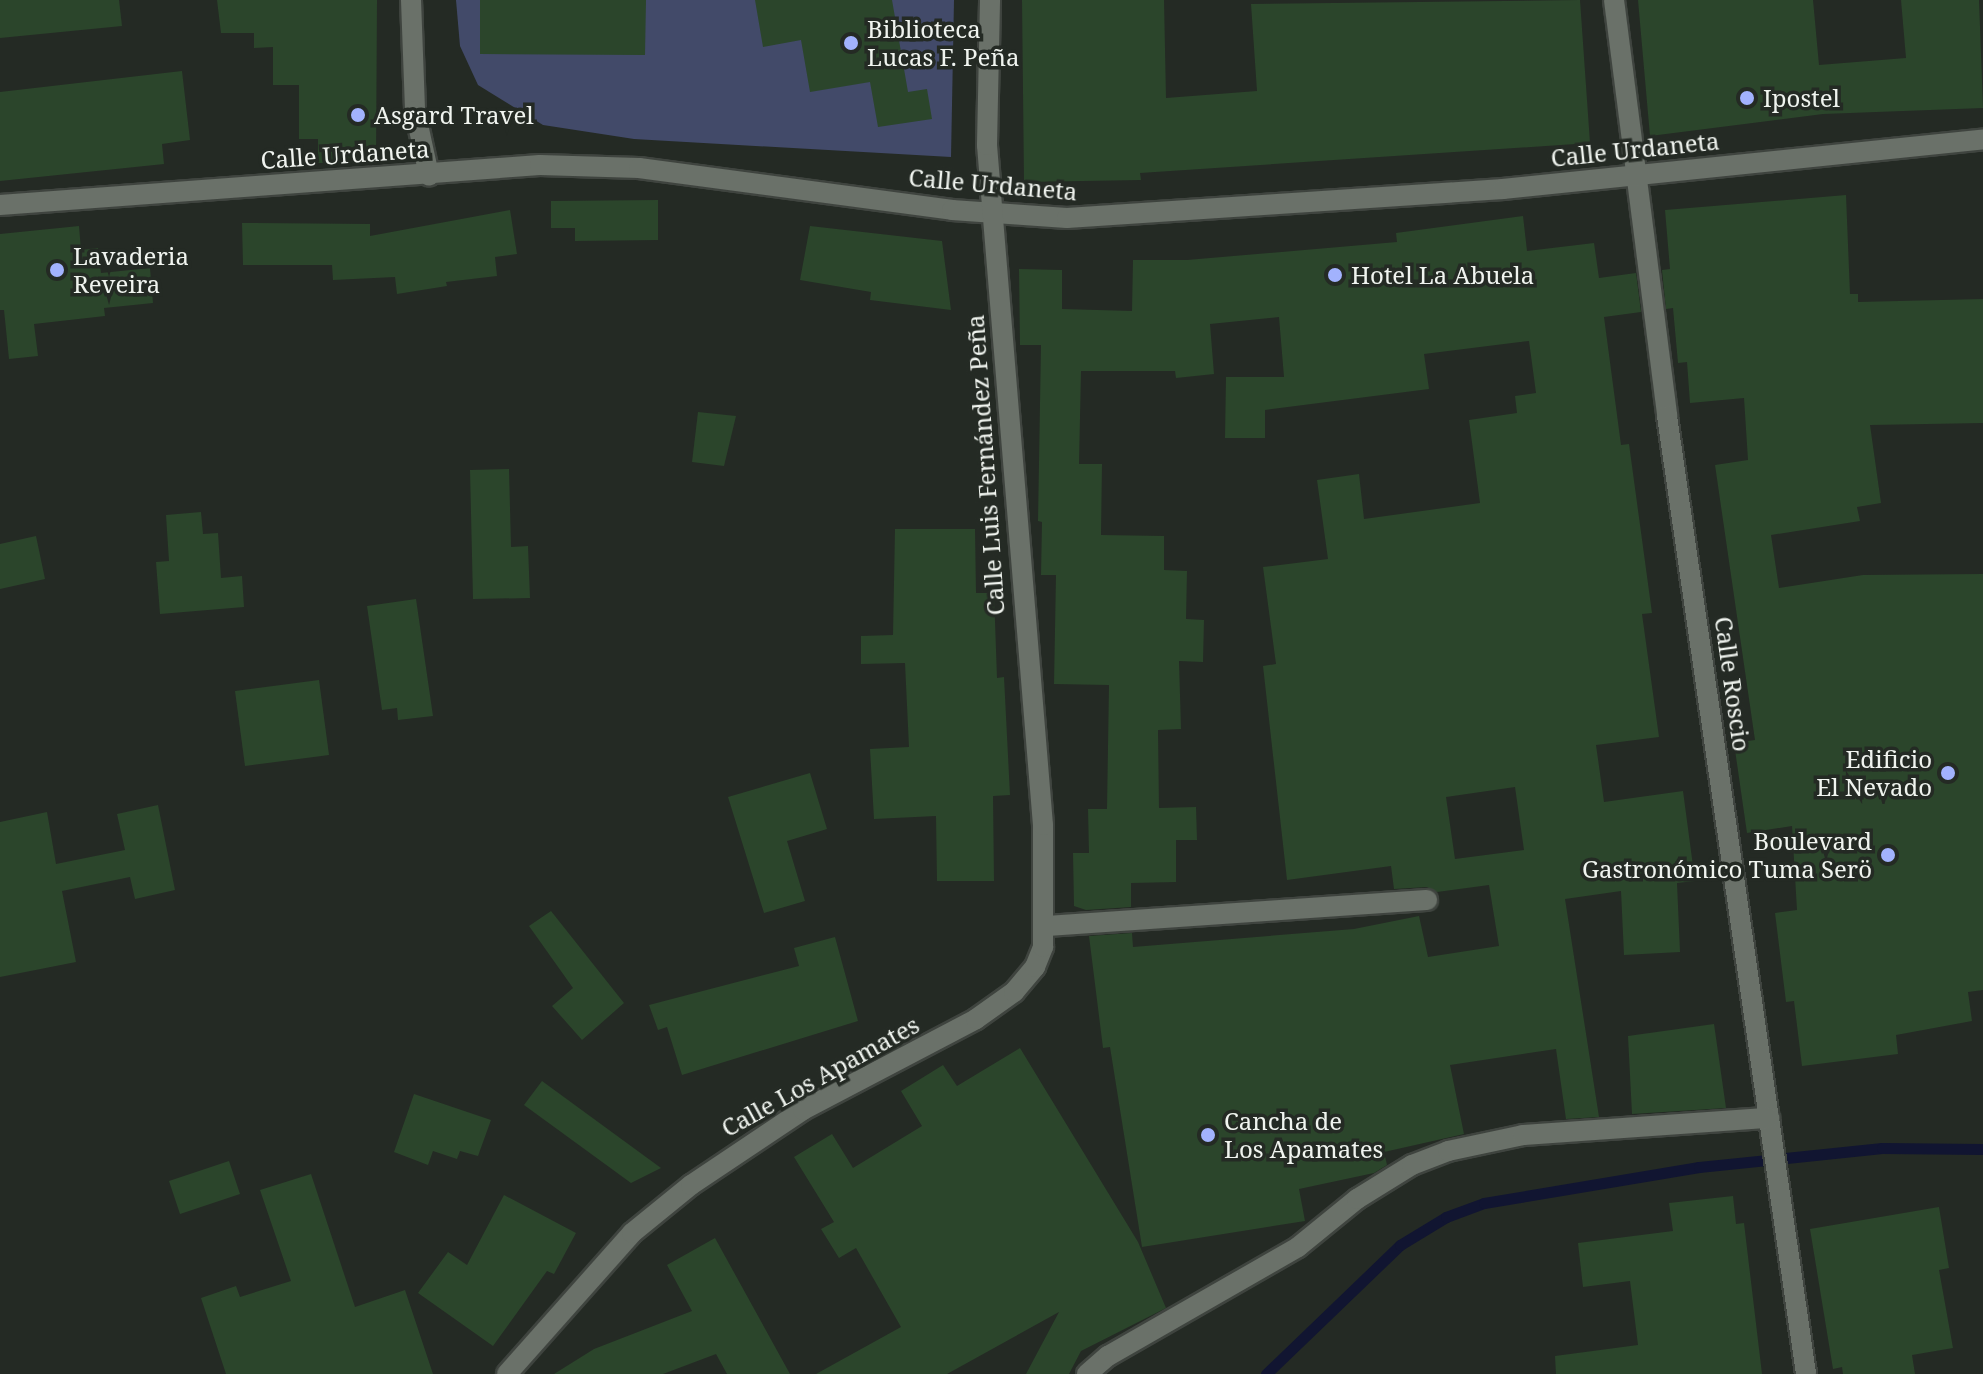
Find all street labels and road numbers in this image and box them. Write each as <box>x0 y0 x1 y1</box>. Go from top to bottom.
street label: Calle Urdaneta <box>1549 126 1721 172</box>
street label: Calle Urdaneta <box>260 134 430 174</box>
street label: Calle Urdaneta <box>907 162 1079 206</box>
street label: Calle Luis Fernández Peña <box>960 314 1010 616</box>
street label: Calle Roscio <box>1709 615 1757 753</box>
street label: Calle Los Apamates <box>716 1010 924 1142</box>

